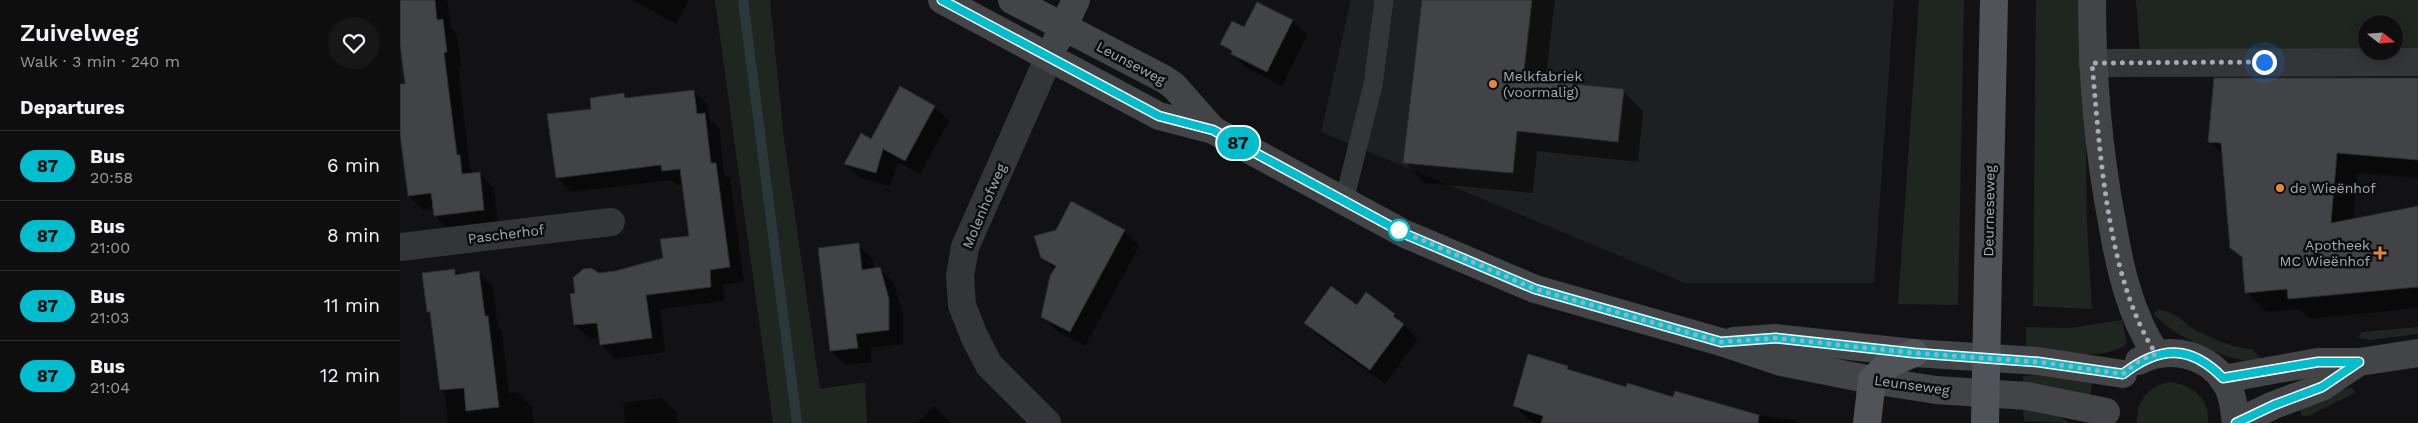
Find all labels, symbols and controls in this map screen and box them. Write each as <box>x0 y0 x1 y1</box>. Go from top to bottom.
north arrow <box>2358 15 2402 60</box>
map controls <box>2358 15 2403 60</box>
button: heart <box>328 17 380 69</box>
text: Zuivelweg <box>20 19 138 47</box>
street label: Leunseweg <box>1094 38 1169 88</box>
your location <box>2252 50 2277 75</box>
text: Walk · 3 min · 240 m <box>20 52 180 71</box>
place label: Melkfabriek (voormalig) <box>1503 68 1582 100</box>
marker: Melkfabriek (voormalig) <box>1487 78 1499 90</box>
text: Departures <box>20 96 125 119</box>
line badge: 87 <box>1216 127 1260 159</box>
text: 87 <box>1227 132 1249 153</box>
text: Bus <box>90 145 125 168</box>
text: 6 min <box>327 154 380 177</box>
text: 87 <box>37 155 58 176</box>
street label: Molenhofweg <box>959 161 1009 251</box>
street label: Deurneseweg <box>1980 165 1998 257</box>
text: 20:58 <box>90 168 133 187</box>
place label: de Wieënhof <box>2290 180 2376 196</box>
marker: de Wieënhof <box>2274 182 2286 194</box>
text: Bus <box>90 215 125 238</box>
unlabelled marker <box>1388 219 1410 241</box>
street label: Pascherhof <box>467 221 545 247</box>
text: 8 min <box>327 224 380 247</box>
text: 87 <box>37 225 58 246</box>
place label: Apotheek MC Wieënhof <box>2280 237 2370 269</box>
text: 21:00 <box>90 238 130 257</box>
marker: Apotheek MC Wieënhof <box>2374 247 2386 259</box>
text: Bus <box>90 285 125 308</box>
text: 11 min <box>324 294 380 317</box>
text: 87 <box>37 295 58 316</box>
text: 21:03 <box>90 308 129 327</box>
text: Bus <box>90 355 125 378</box>
text: 12 min <box>320 364 380 387</box>
text: 87 <box>37 365 58 386</box>
street label: Leunseweg <box>1873 372 1951 398</box>
text: 21:04 <box>90 378 130 397</box>

